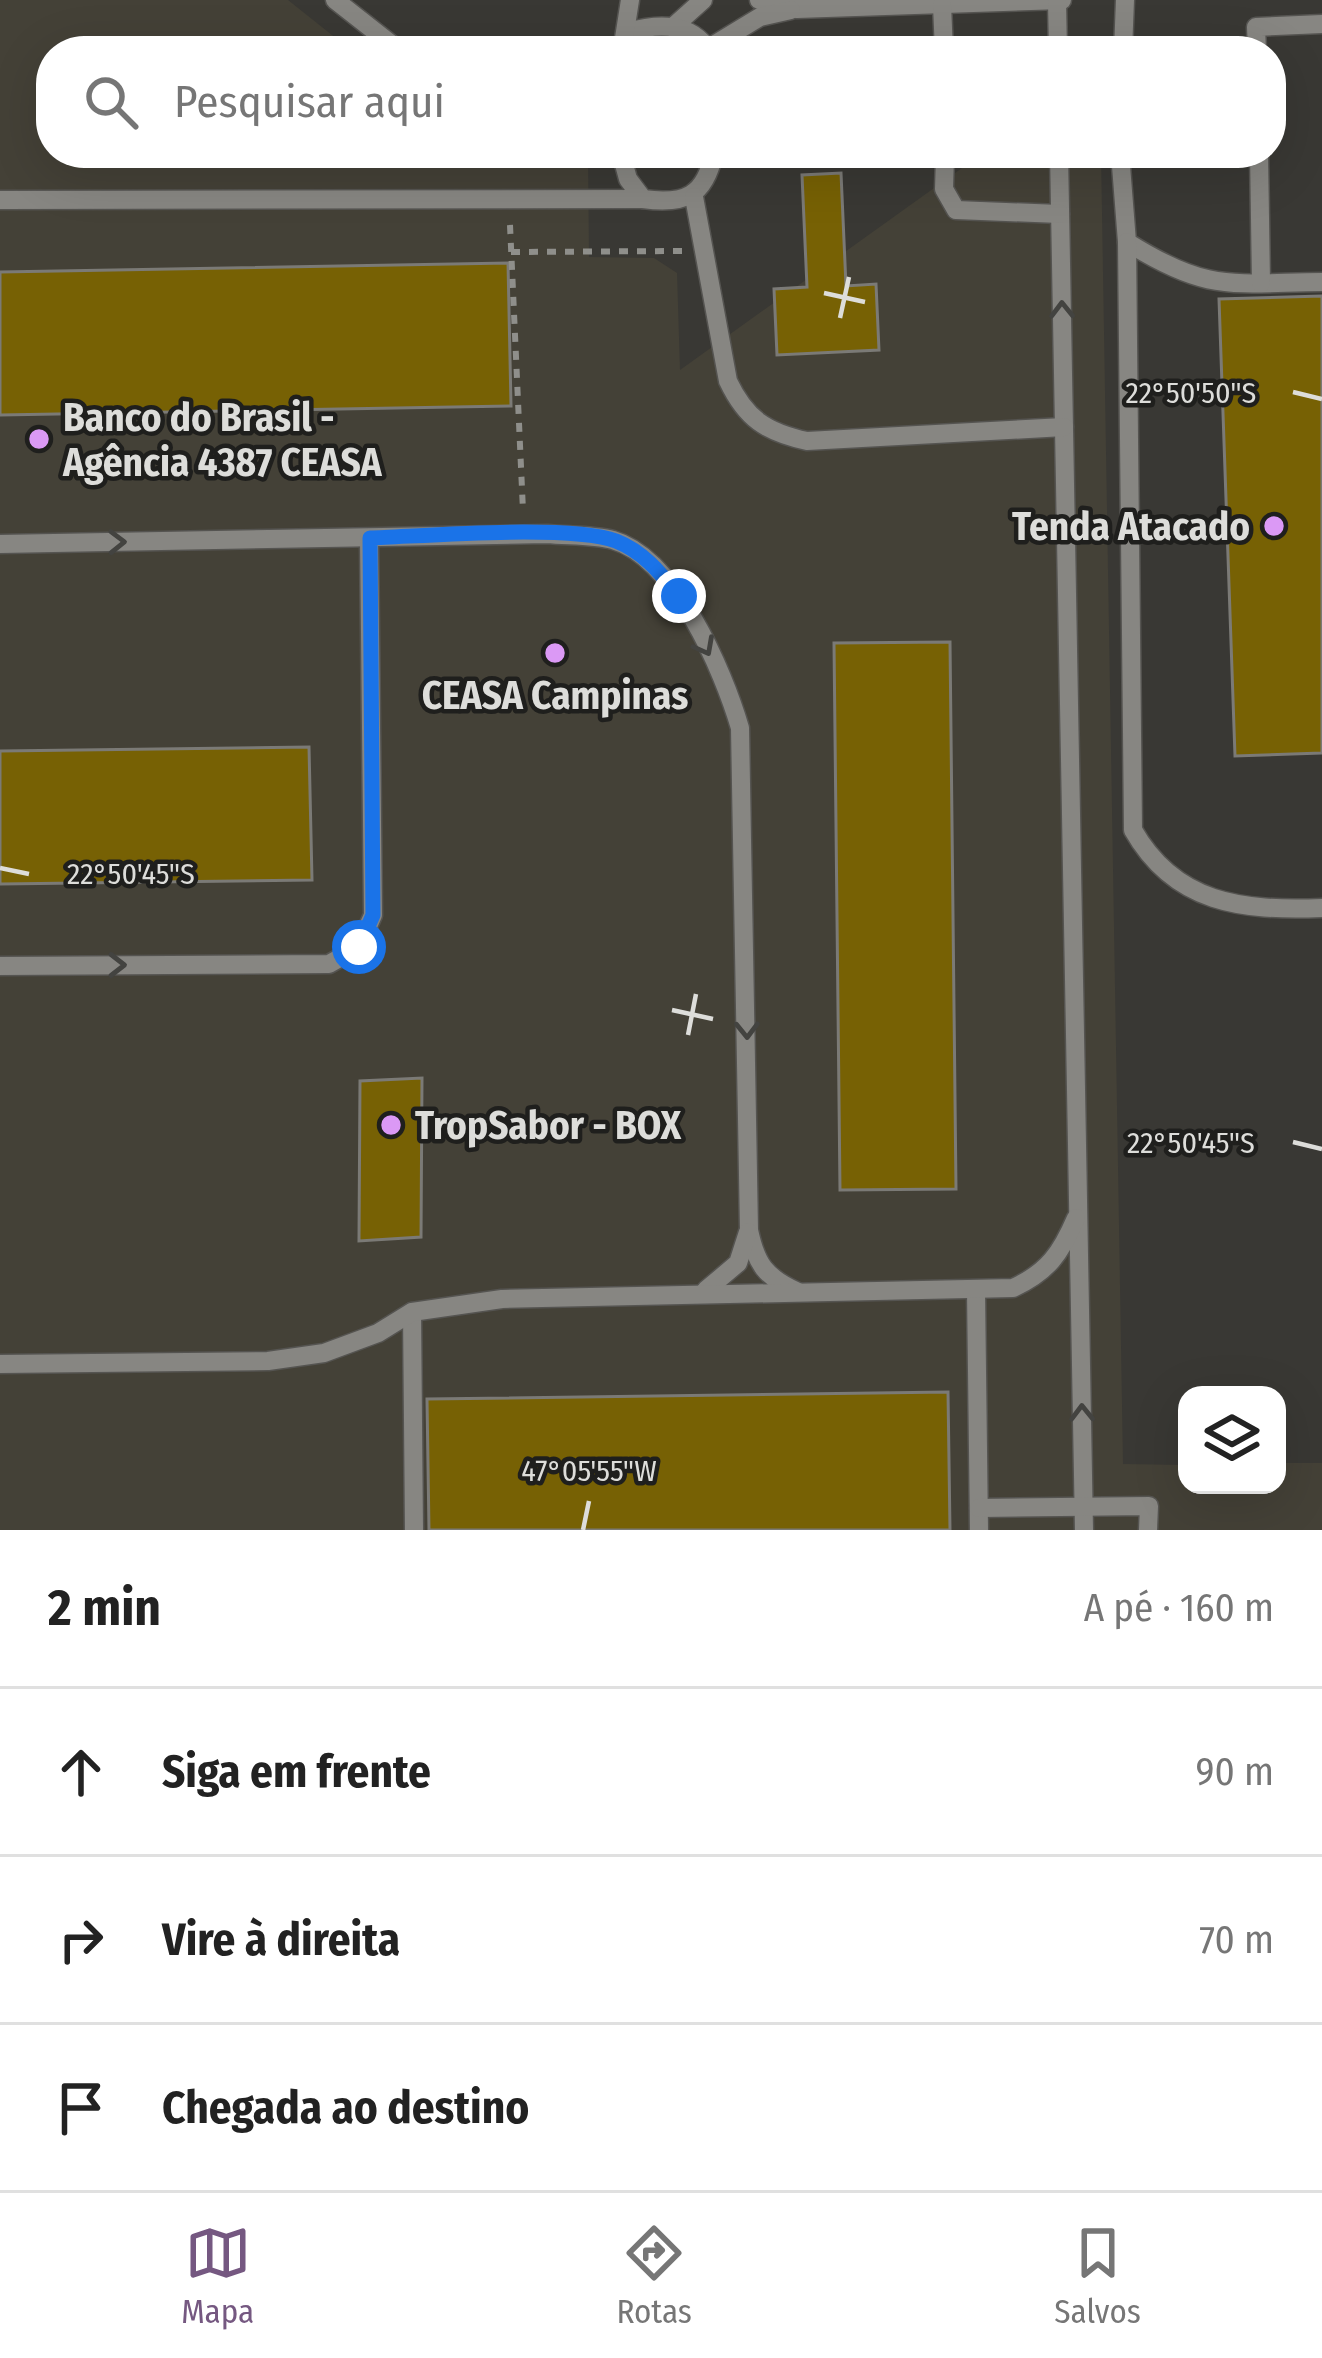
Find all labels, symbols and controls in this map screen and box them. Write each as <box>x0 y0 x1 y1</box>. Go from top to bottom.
search box <box>36 36 1286 168</box>
icon: search <box>78 69 144 135</box>
text: Pesquisar aqui <box>174 75 445 129</box>
one-way arrow <box>1050 300 1076 319</box>
text: 22°50'50"S <box>1125 375 1257 411</box>
place label: Banco do Brasil - Agência 4387 CEASA <box>62 395 383 486</box>
marker: Banco do Brasil - Agência 4387 CEASA <box>26 426 52 452</box>
place label: Tenda Atacado <box>1012 504 1250 550</box>
marker: Tenda Atacado <box>1261 513 1287 539</box>
one-way arrow <box>109 529 127 555</box>
route end <box>652 569 706 623</box>
one-way arrow <box>691 635 714 657</box>
marker: CEASA Campinas <box>542 640 568 666</box>
place label: CEASA Campinas <box>422 673 688 719</box>
text: 22°50'45"S <box>67 856 195 892</box>
route start <box>332 920 386 974</box>
one-way arrow <box>108 953 127 979</box>
one-way arrow <box>734 1022 760 1040</box>
place label: TropSabor - BOX <box>415 1103 682 1149</box>
marker: TropSabor - BOX <box>378 1112 404 1138</box>
text: 22°50'45"S <box>1127 1125 1255 1161</box>
map controls <box>1178 1386 1286 1494</box>
button: layers <box>1178 1386 1286 1494</box>
one-way arrow <box>1069 1403 1095 1421</box>
text: 47°05'55"W <box>521 1453 657 1489</box>
text: 2 min <box>48 1577 161 1639</box>
text: A pé · 160 m <box>1084 1585 1274 1631</box>
icon: ahead <box>48 1739 114 1805</box>
text: Siga em frente <box>162 1745 431 1799</box>
text: 90 m <box>1196 1749 1274 1795</box>
icon: right <box>48 1907 114 1973</box>
text: Vire à direita <box>162 1913 400 1967</box>
text: 70 m <box>1199 1917 1274 1963</box>
icon: arrive <box>48 2075 114 2141</box>
text: Chegada ao destino <box>162 2081 529 2135</box>
tab: Mapa <box>181 2220 254 2332</box>
tab: Rotas <box>617 2220 692 2332</box>
tab: Salvos <box>1054 2220 1141 2332</box>

